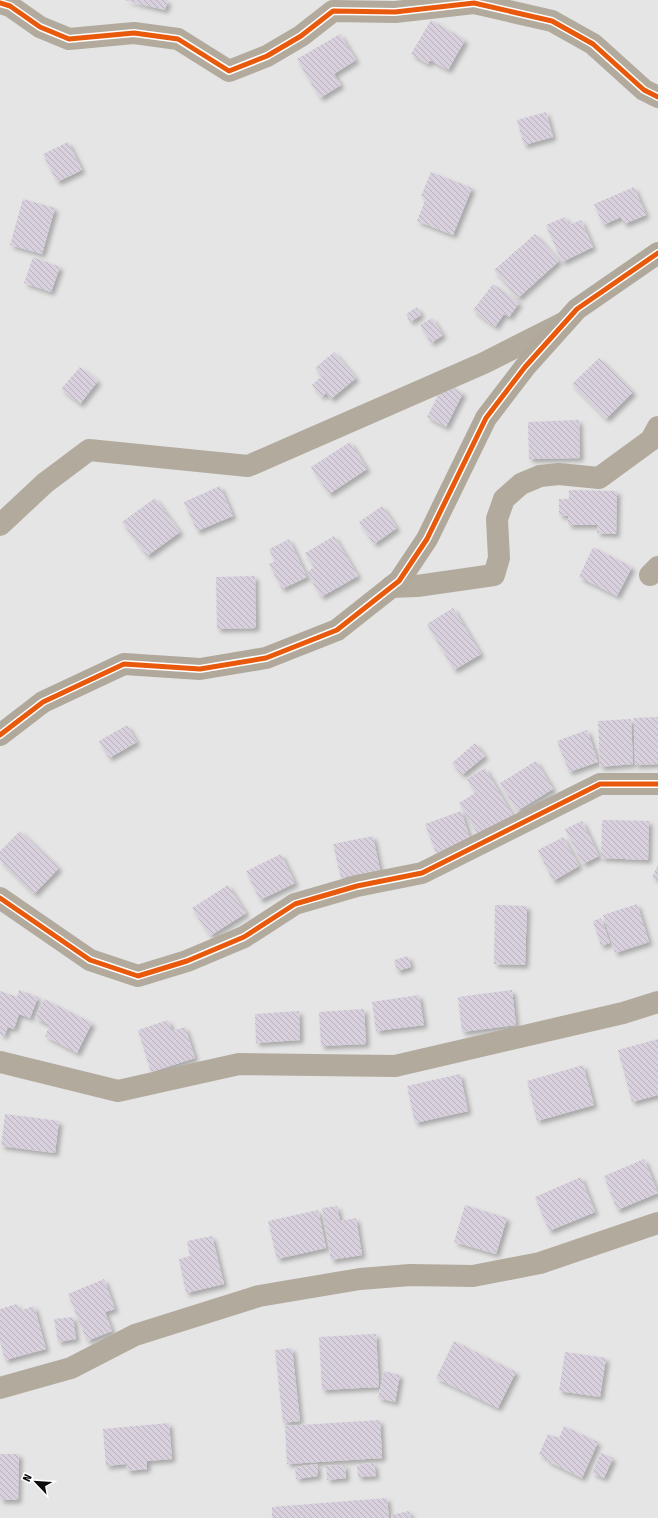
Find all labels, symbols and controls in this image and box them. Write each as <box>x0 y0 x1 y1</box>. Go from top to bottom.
north arrow <box>16 1462 56 1502</box>
text: N <box>20 1472 35 1484</box>

